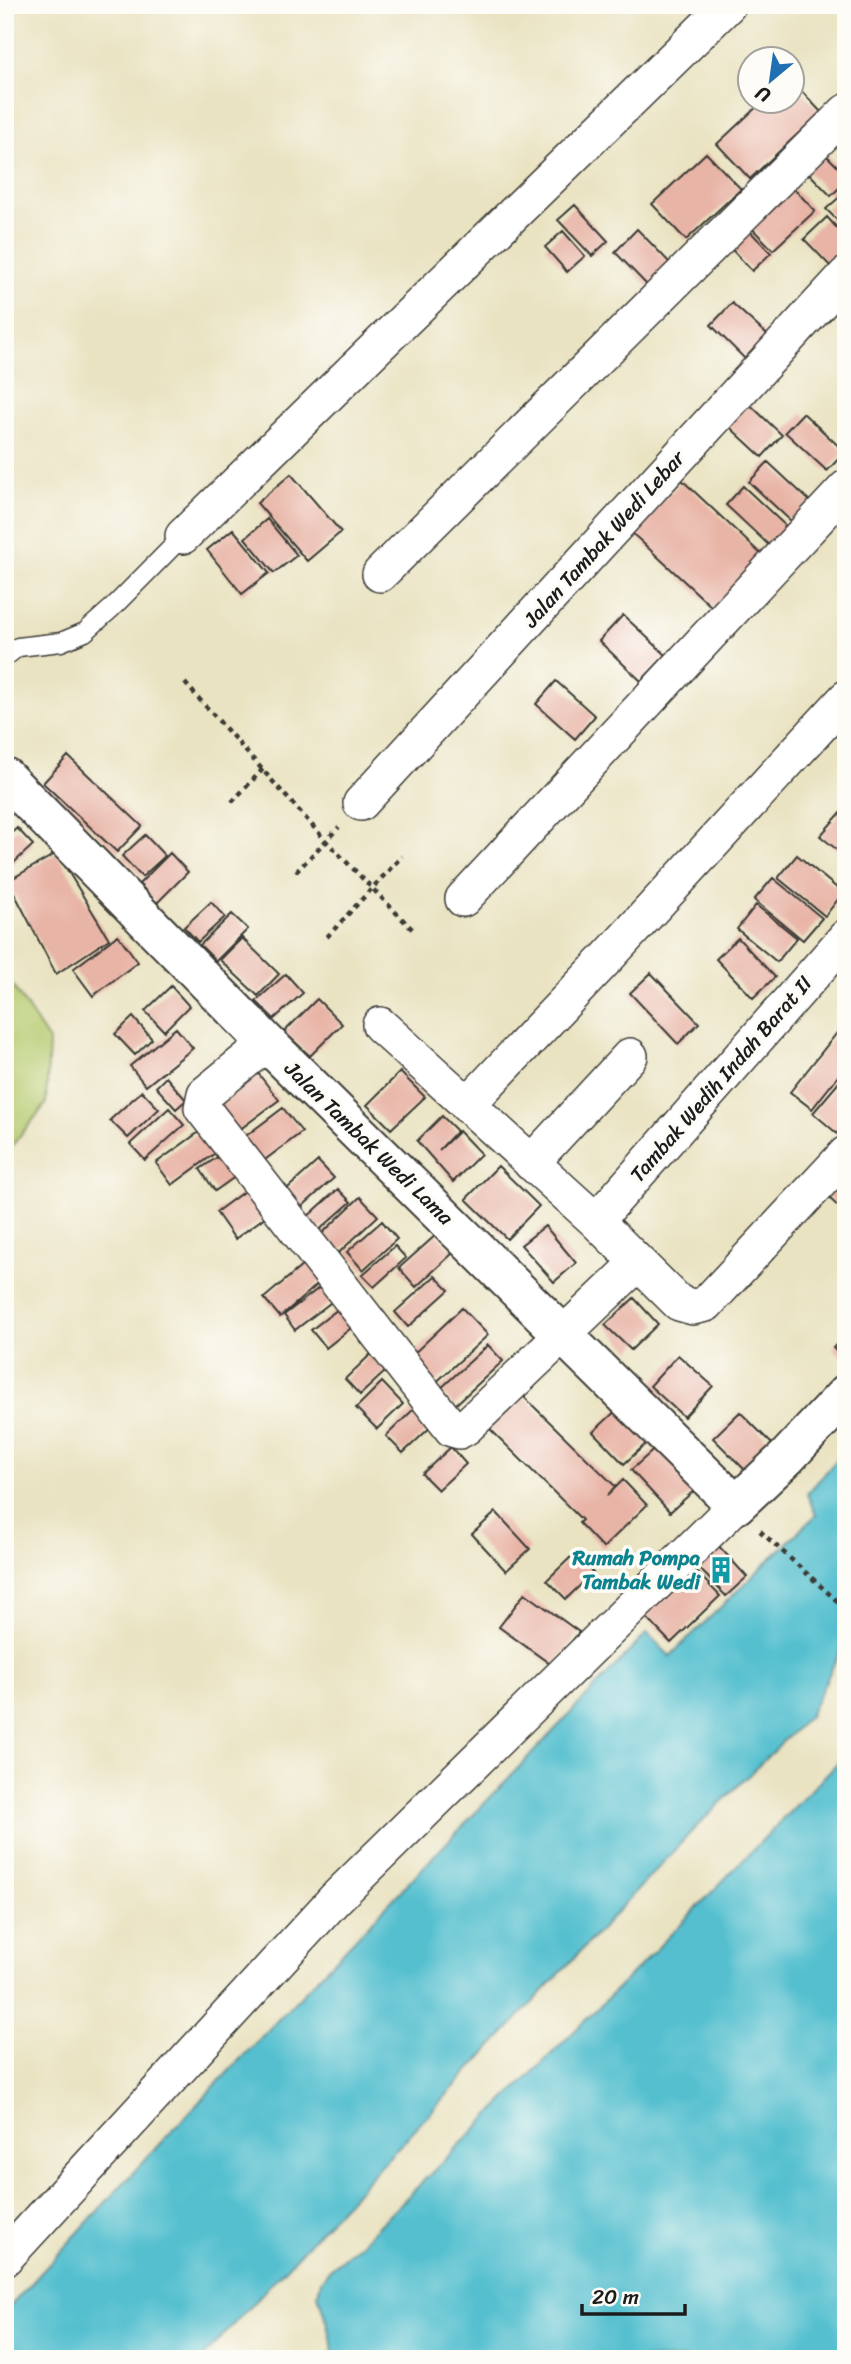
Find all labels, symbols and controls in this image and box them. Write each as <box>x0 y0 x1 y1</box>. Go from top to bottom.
north arrow <box>736 46 806 116</box>
text: U <box>748 76 777 112</box>
street label: Jalan Tambak Wedi Lebar <box>513 440 696 637</box>
street label: Tambak Wedih Indah Barat II <box>620 966 822 1191</box>
street label: Jalan Tambak Wedi Lama <box>274 1051 463 1235</box>
place label: Rumah Pompa Tambak Wedi <box>571 1539 701 1601</box>
building icon: Rumah Pompa Tambak Wedi <box>706 1555 736 1585</box>
scale bar <box>582 2273 685 2317</box>
text: 20 m <box>592 2278 639 2316</box>

